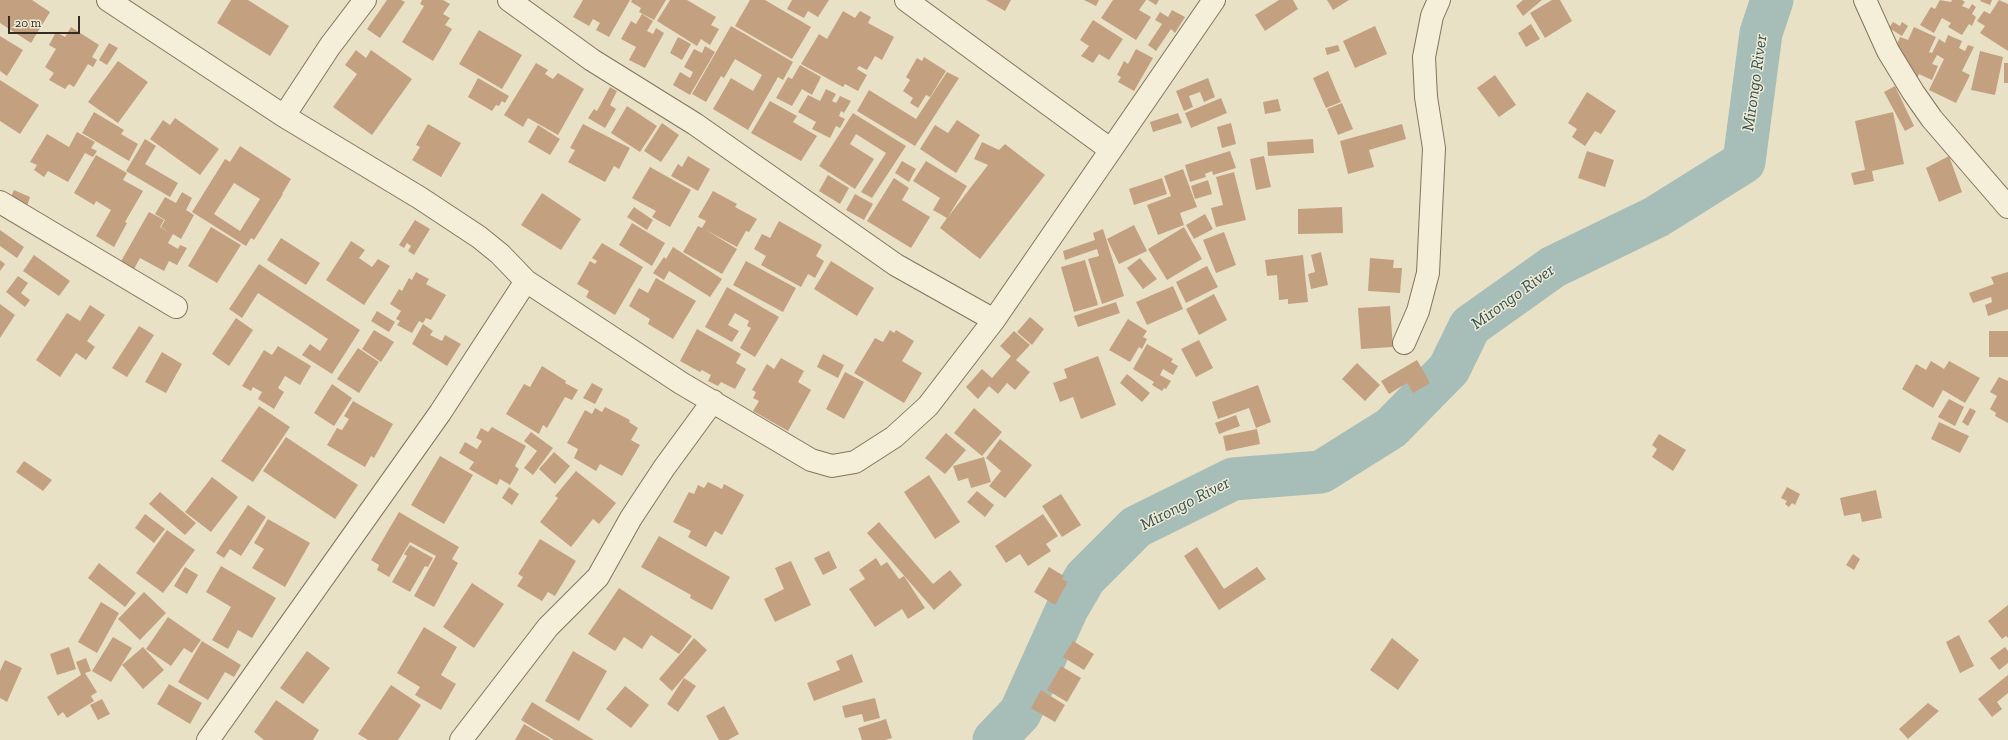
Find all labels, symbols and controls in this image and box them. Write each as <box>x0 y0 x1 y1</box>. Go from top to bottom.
scale bar <box>10 8 82 34</box>
text: 20 m <box>15 16 41 30</box>
water label: Mirongo River <box>1738 33 1772 133</box>
water label: Mirongo River <box>1468 260 1558 334</box>
water label: Mirongo River <box>1137 473 1233 535</box>

